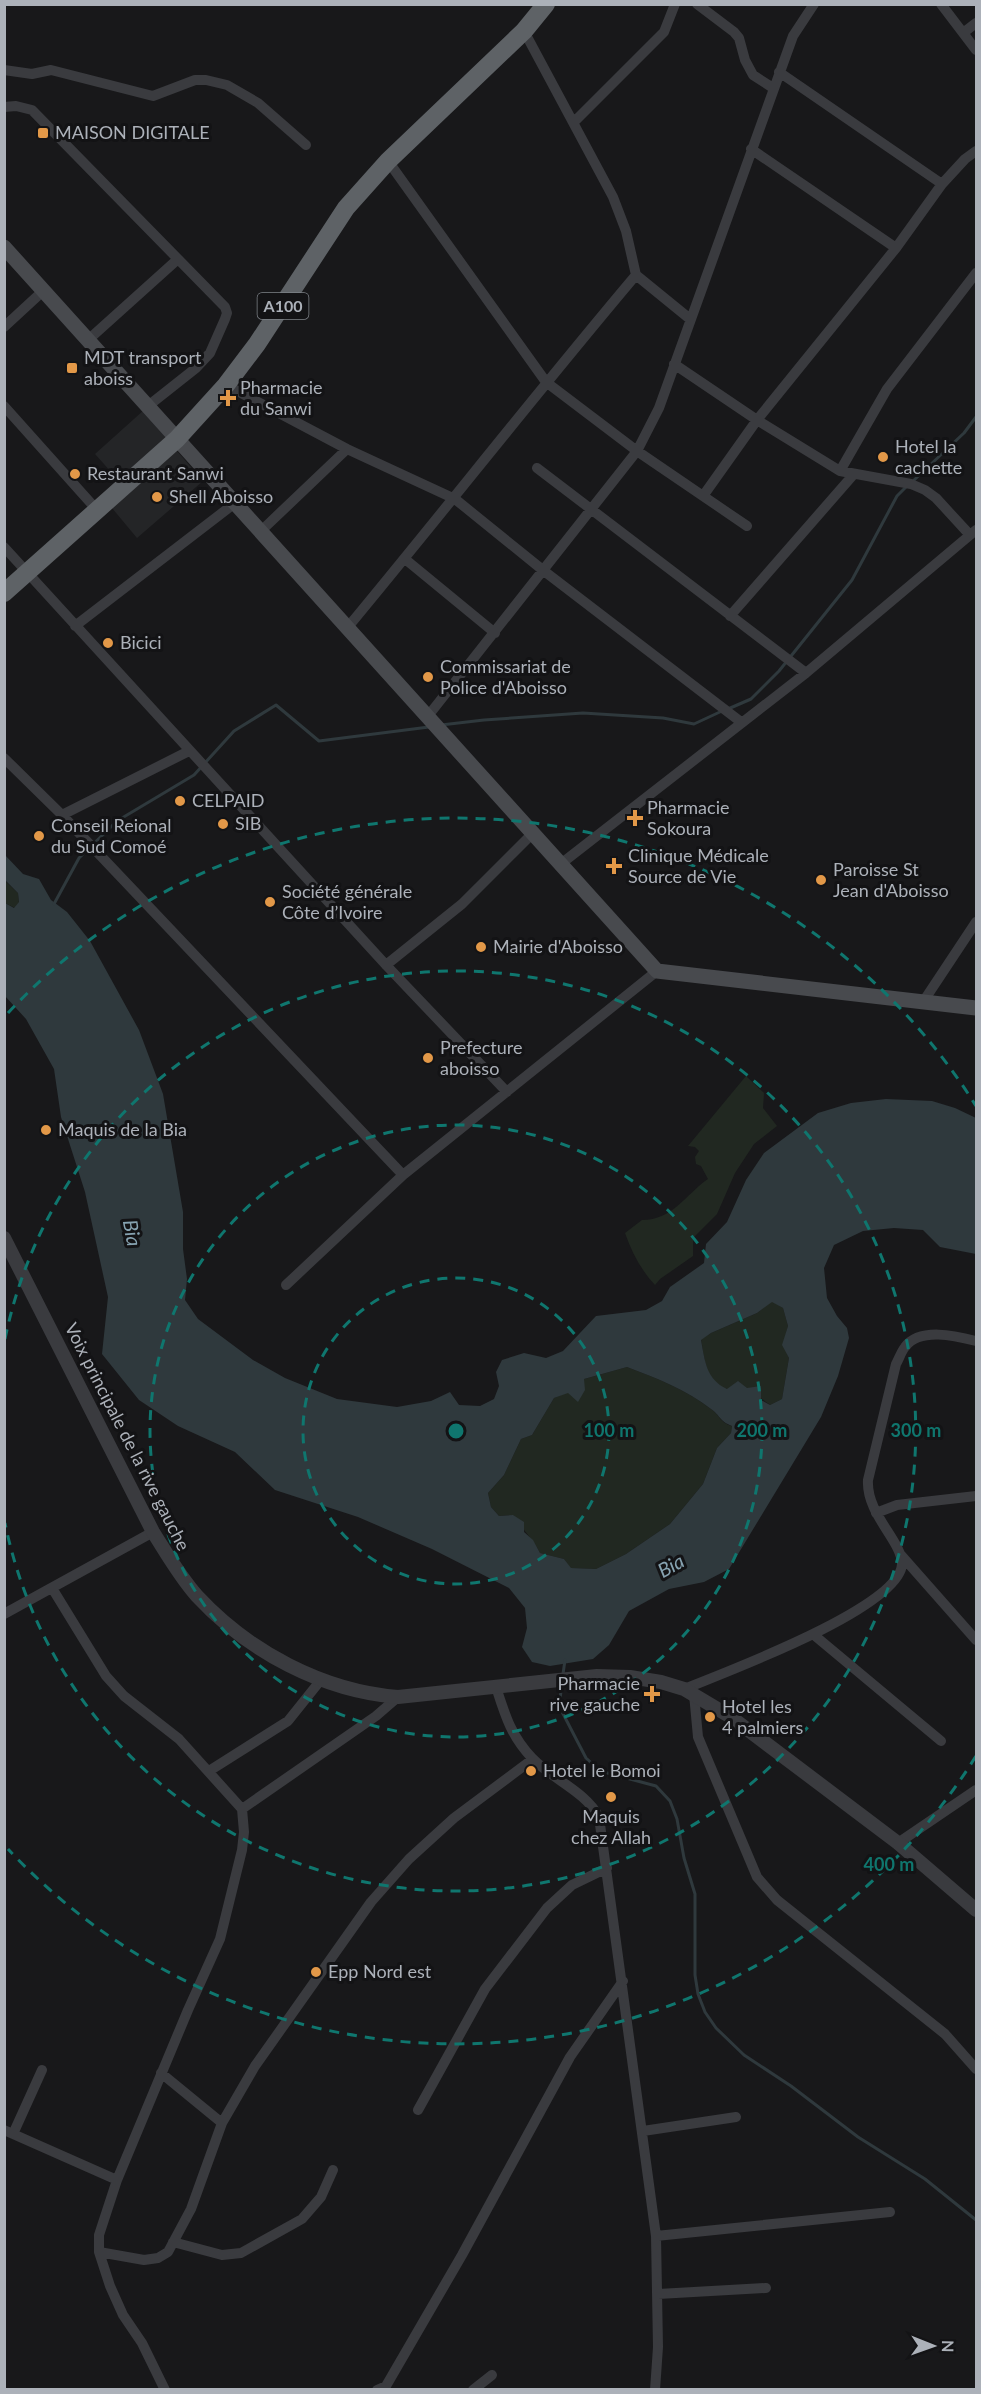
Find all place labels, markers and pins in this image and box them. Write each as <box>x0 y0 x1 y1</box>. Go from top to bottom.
place label: MAISON DIGITALE <box>55 121 210 143</box>
marker: MAISON DIGITALE <box>36 126 50 140</box>
place label: MDT transport aboiss <box>84 346 202 389</box>
marker: MDT transport aboiss <box>65 361 79 375</box>
place label: Pharmacie du Sanwi <box>240 376 322 419</box>
marker: Pharmacie du Sanwi <box>221 391 235 405</box>
place label: Hotel la cachette <box>895 435 962 478</box>
marker: Hotel la cachette <box>876 450 890 464</box>
place label: Restaurant Sanwi <box>87 462 224 484</box>
marker: Restaurant Sanwi <box>68 467 82 481</box>
place label: Shell Aboisso <box>169 485 273 507</box>
marker: Shell Aboisso <box>150 490 164 504</box>
place label: Bicici <box>120 631 162 653</box>
marker: Bicici <box>101 636 115 650</box>
place label: Commissariat de Police d'Aboisso <box>440 655 571 698</box>
marker: Commissariat de Police d'Aboisso <box>421 670 435 684</box>
place label: CELPAID <box>192 789 265 811</box>
marker: CELPAID <box>173 794 187 808</box>
place label: Pharmacie Sokoura <box>647 796 729 839</box>
marker: Pharmacie Sokoura <box>628 811 642 825</box>
place label: SIB <box>235 812 261 834</box>
place label: Conseil Reional du Sud Comoé <box>51 814 172 857</box>
marker: SIB <box>216 817 230 831</box>
marker: Conseil Reional du Sud Comoé <box>32 829 46 843</box>
place label: Clinique Médicale Source de Vie <box>628 844 769 887</box>
marker: Clinique Médicale Source de Vie <box>605 857 623 875</box>
place label: Paroisse St Jean d'Aboisso <box>833 858 949 901</box>
marker: Paroisse St Jean d'Aboisso <box>814 873 828 887</box>
place label: Société générale Côte d’Ivoire <box>282 880 412 923</box>
marker: Société générale Côte d’Ivoire <box>263 895 277 909</box>
place label: Mairie d'Aboisso <box>493 935 623 957</box>
marker: Mairie d'Aboisso <box>474 940 488 954</box>
place label: Prefecture aboisso <box>440 1036 523 1079</box>
marker: Prefecture aboisso <box>421 1051 435 1065</box>
place label: Maquis de la Bia <box>58 1118 187 1140</box>
marker: Maquis de la Bia <box>39 1123 53 1137</box>
centre of rings <box>446 1421 466 1441</box>
place label: Pharmacie rive gauche <box>549 1672 640 1715</box>
marker: Pharmacie rive gauche <box>645 1687 659 1701</box>
place label: Hotel les 4 palmiers <box>722 1695 803 1738</box>
marker: Hotel les 4 palmiers <box>703 1710 717 1724</box>
place label: Hotel le Bomoi <box>543 1759 661 1781</box>
marker: Hotel le Bomoi <box>524 1764 538 1778</box>
marker: Maquis chez Allah <box>604 1790 618 1804</box>
place label: Maquis chez Allah <box>571 1805 651 1848</box>
place label: Epp Nord est <box>328 1960 432 1982</box>
marker: Epp Nord est <box>309 1965 323 1979</box>

